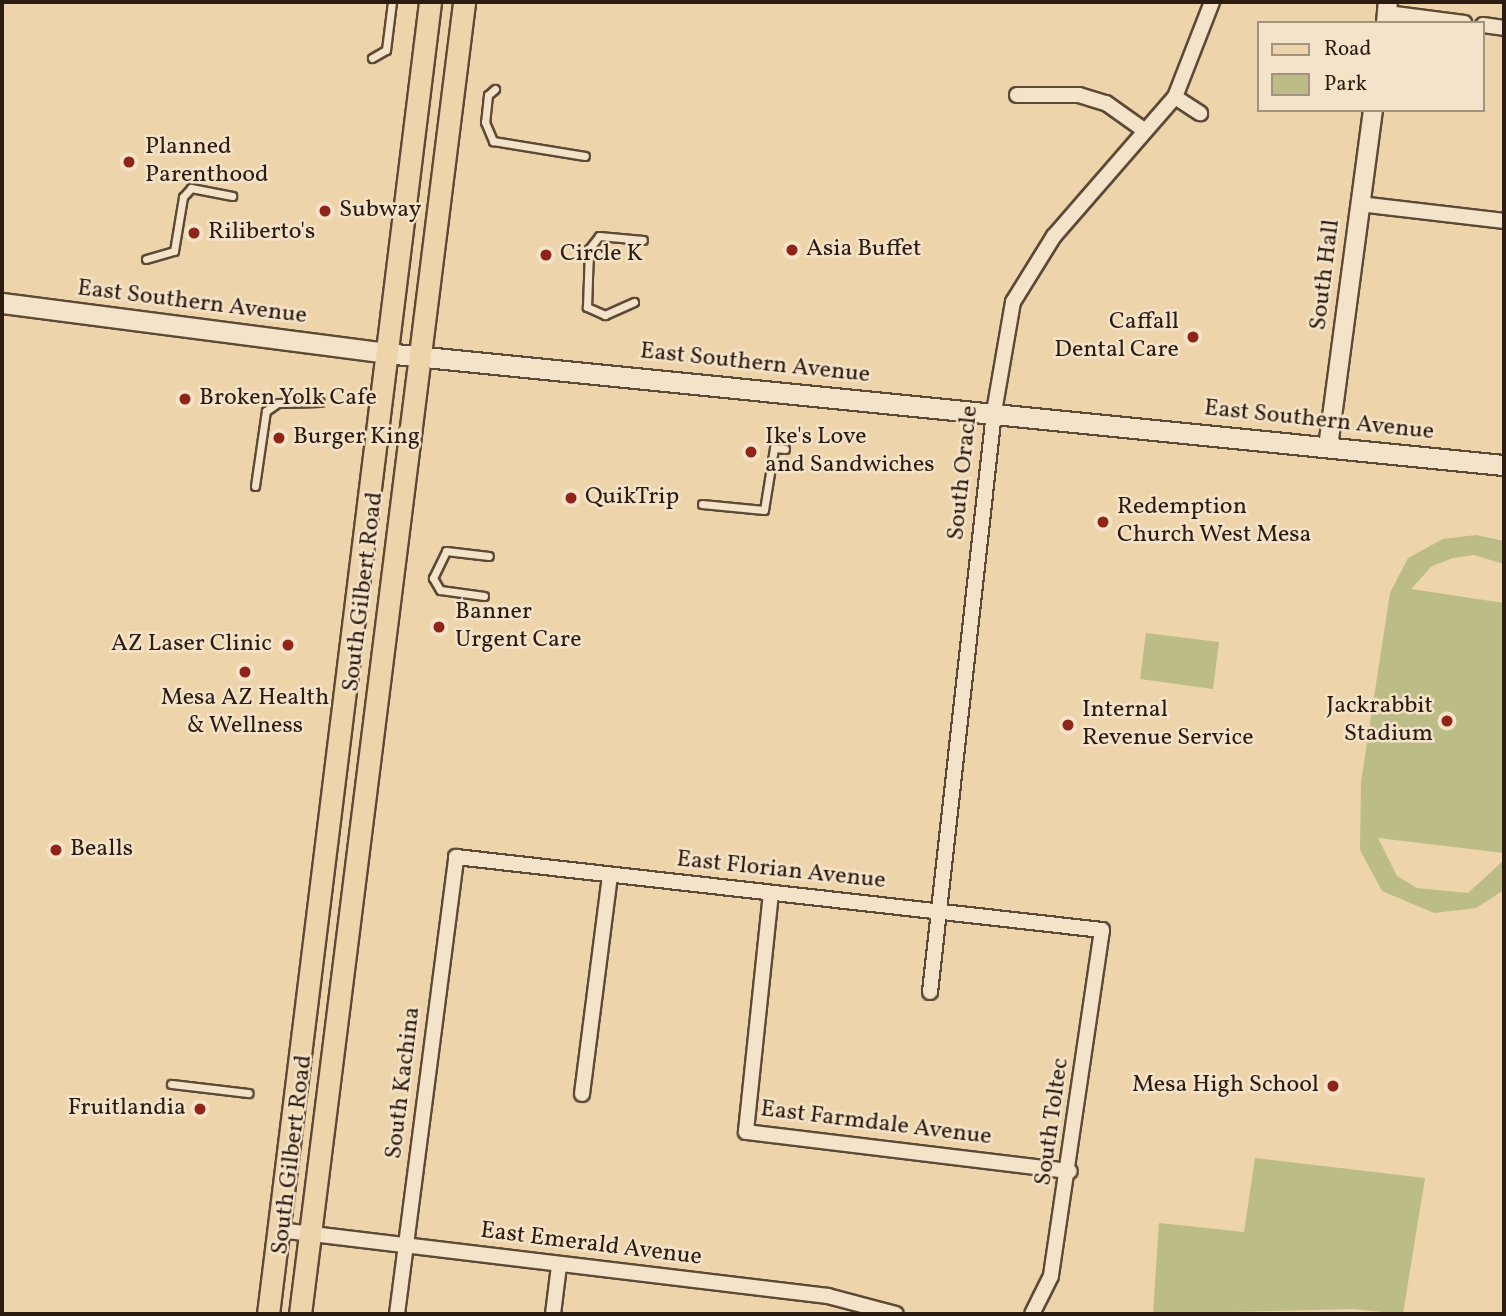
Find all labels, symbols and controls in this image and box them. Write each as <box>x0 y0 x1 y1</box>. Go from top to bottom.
legend <box>1258 21 1485 112</box>
text: Road <box>1324 35 1371 64</box>
text: Park <box>1324 70 1367 99</box>
place label: Planned Parenthood <box>145 134 268 190</box>
marker: Planned Parenthood <box>119 152 139 172</box>
place label: Subway <box>339 197 421 225</box>
marker: Subway <box>317 203 333 219</box>
street label: South Hall <box>1305 218 1347 332</box>
place label: Riliberto's <box>208 219 315 247</box>
marker: Riliberto's <box>186 225 202 241</box>
place label: Asia Buffet <box>806 236 921 264</box>
place label: Circle K <box>560 241 643 269</box>
marker: Asia Buffet <box>784 242 800 258</box>
marker: Circle K <box>538 247 554 263</box>
street label: East Southern Avenue <box>75 275 309 331</box>
place label: Caffall Dental Care <box>1054 309 1179 365</box>
marker: Caffall Dental Care <box>1185 329 1201 345</box>
street label: East Southern Avenue <box>639 338 871 390</box>
place label: Broken Yolk Cafe <box>199 385 378 413</box>
marker: Broken Yolk Cafe <box>177 391 193 407</box>
street label: East Southern Avenue <box>1203 395 1435 447</box>
street label: South Oracle <box>943 404 985 542</box>
place label: Burger King <box>293 424 420 452</box>
place label: Ike's Love and Sandwiches <box>765 424 935 480</box>
marker: Burger King <box>271 430 287 446</box>
marker: Ike's Love and Sandwiches <box>743 444 759 460</box>
place label: QuikTrip <box>585 484 679 512</box>
street label: South Gilbert Road <box>337 490 391 694</box>
marker: QuikTrip <box>563 490 579 506</box>
place label: Redemption Church West Mesa <box>1117 494 1312 550</box>
marker: Redemption Church West Mesa <box>1095 514 1111 530</box>
place label: Banner Urgent Care <box>455 599 582 655</box>
marker: Banner Urgent Care <box>429 617 449 637</box>
place label: AZ Laser Clinic <box>111 631 272 659</box>
marker: AZ Laser Clinic <box>278 635 298 655</box>
marker: Mesa AZ Health & Wellness <box>235 662 255 682</box>
place label: Mesa AZ Health & Wellness <box>161 685 329 741</box>
place label: Jackrabbit Stadium <box>1326 693 1433 749</box>
place label: Internal Revenue Service <box>1082 697 1254 753</box>
marker: Jackrabbit Stadium <box>1439 713 1455 729</box>
marker: Internal Revenue Service <box>1060 717 1076 733</box>
place label: Bealls <box>70 836 133 864</box>
marker: Bealls <box>48 842 64 858</box>
street label: East Florian Avenue <box>675 846 887 896</box>
street label: South Kachina <box>380 1005 428 1161</box>
street label: South Gilbert Road <box>266 1053 320 1257</box>
street label: South Toltec <box>1030 1056 1076 1188</box>
place label: Mesa High School <box>1132 1072 1319 1100</box>
marker: Mesa High School <box>1325 1078 1341 1094</box>
place label: Fruitlandia <box>68 1095 186 1123</box>
street label: East Farmdale Avenue <box>759 1096 993 1152</box>
marker: Fruitlandia <box>192 1101 208 1117</box>
street label: East Emerald Avenue <box>479 1217 703 1273</box>

